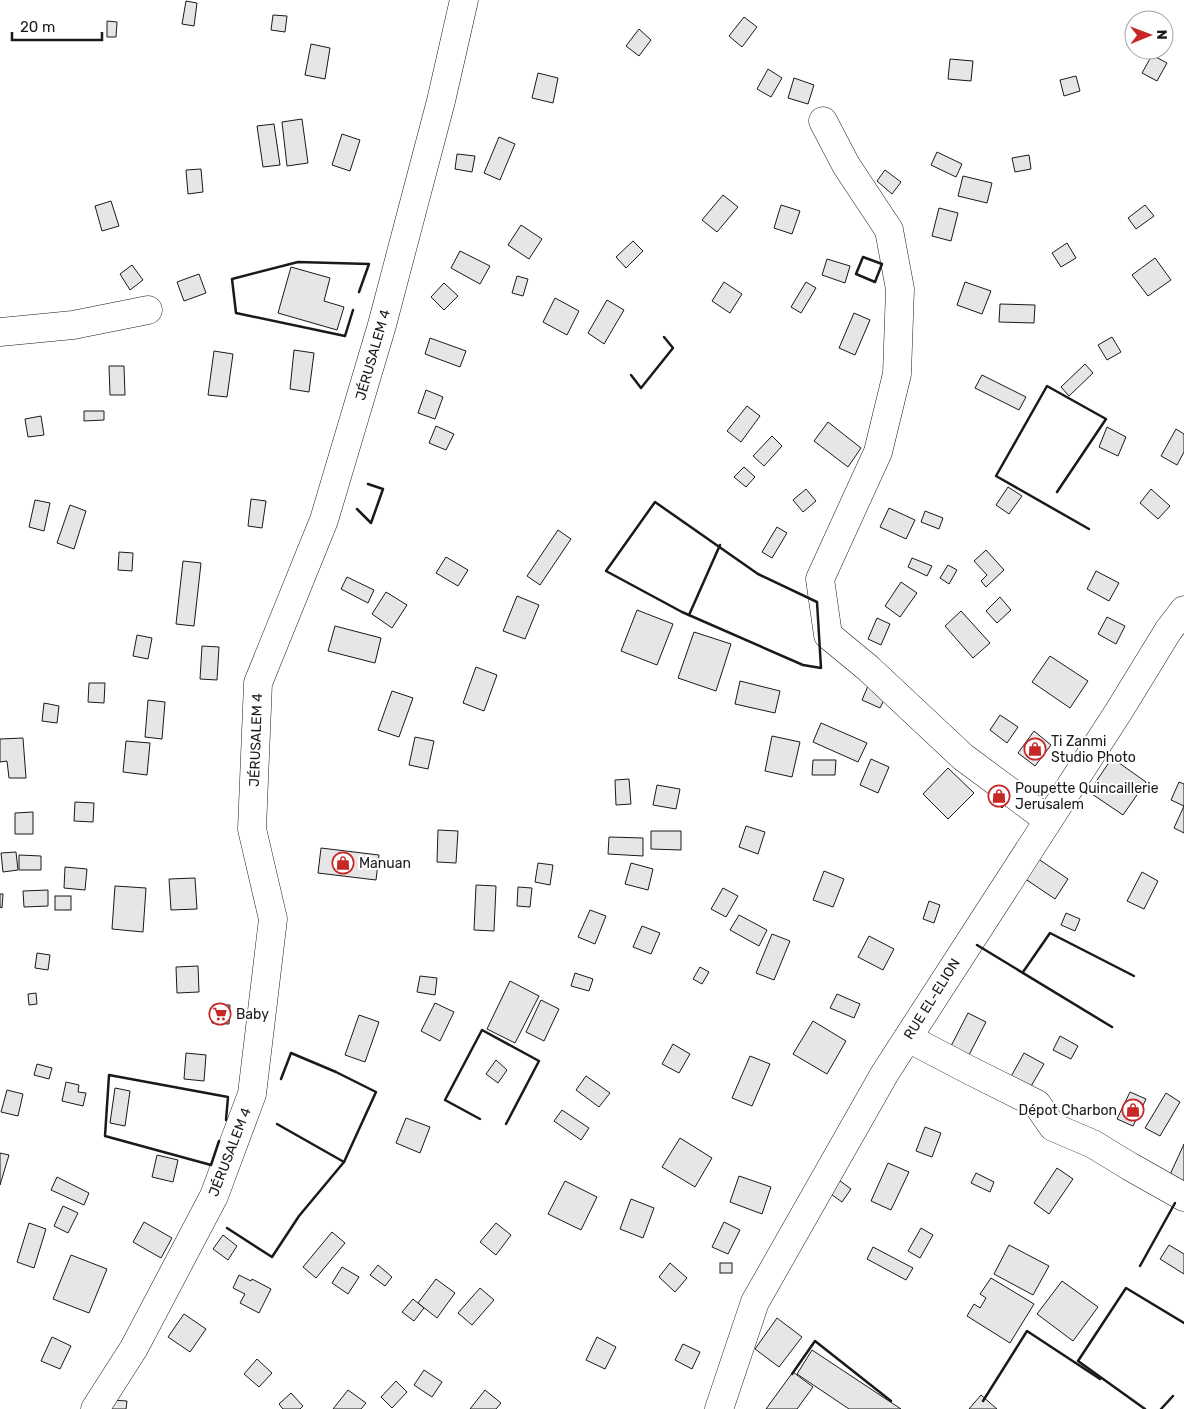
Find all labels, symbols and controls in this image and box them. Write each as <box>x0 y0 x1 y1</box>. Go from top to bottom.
scale bar <box>12 10 102 42</box>
north arrow <box>1124 10 1174 60</box>
text: 20 m <box>20 18 55 36</box>
text: N <box>1153 30 1170 40</box>
street label: JÉRUSALEM 4 <box>351 307 394 402</box>
street label: JÉRUSALEM 4 <box>245 692 266 787</box>
place label: Ti Zanmi Studio Photo <box>1051 733 1136 766</box>
shop icon: Ti Zanmi Studio Photo <box>1023 737 1047 761</box>
place label: Poupette Quincaillerie Jerusalem <box>1015 780 1159 813</box>
shop icon: Poupette Quincaillerie Jerusalem <box>987 784 1011 808</box>
shop icon: Manuan <box>331 851 355 875</box>
place label: Manuan <box>359 855 411 872</box>
street label: RUE EL-ELION <box>900 955 964 1043</box>
supermarket icon: Baby <box>208 1002 232 1026</box>
place label: Baby <box>236 1006 269 1023</box>
shop icon: Dépot Charbon <box>1121 1098 1145 1122</box>
place label: Dépot Charbon <box>1019 1102 1117 1119</box>
street label: JÉRUSALEM 4 <box>204 1104 255 1199</box>

